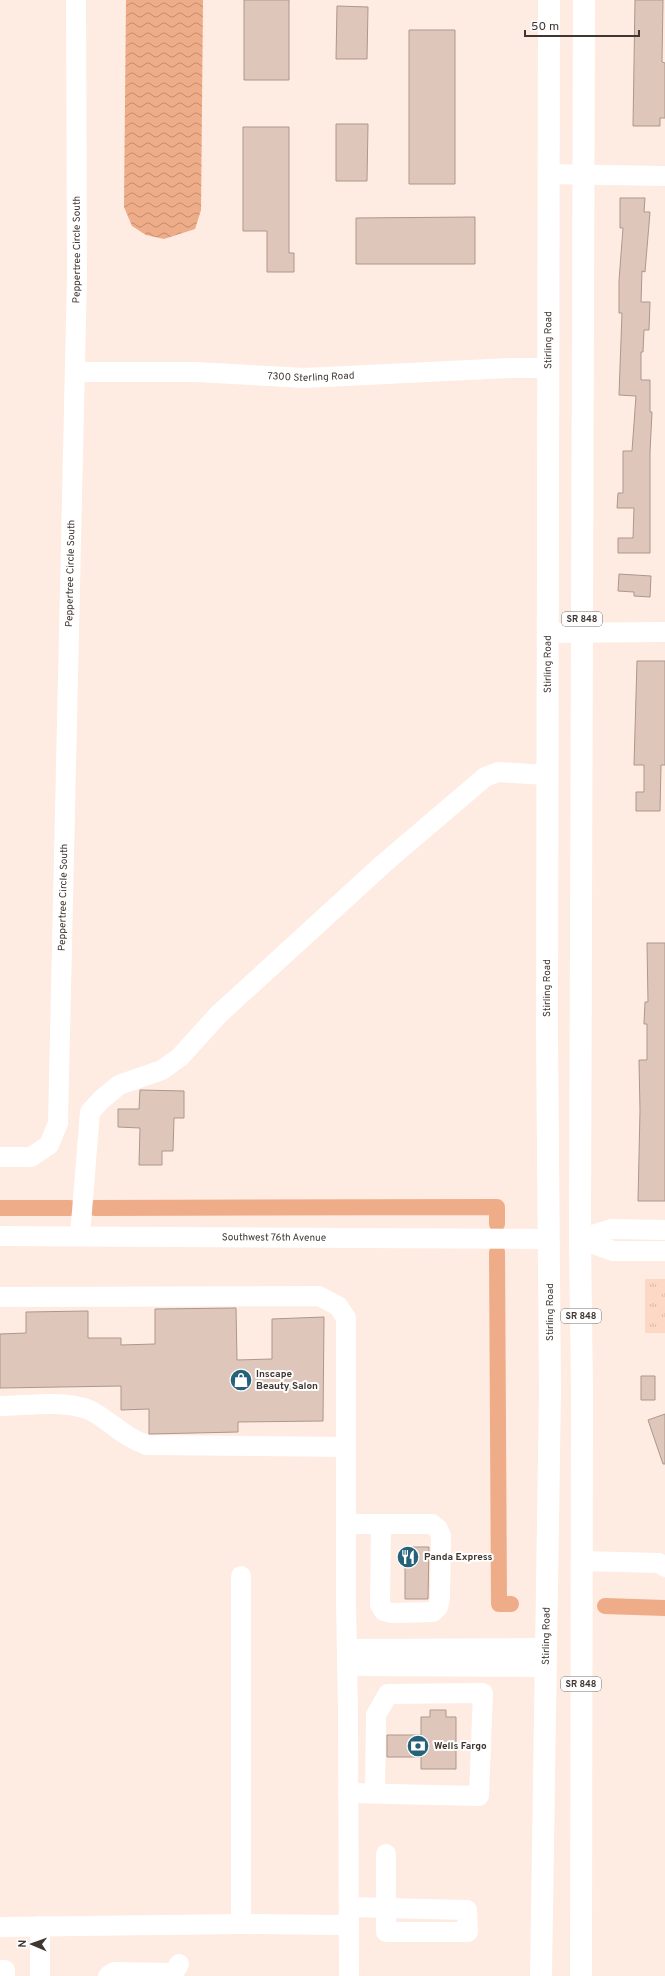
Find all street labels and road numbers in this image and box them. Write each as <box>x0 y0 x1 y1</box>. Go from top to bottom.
street label: Peppertree Circle South <box>70 196 84 303</box>
street label: Stirling Road <box>542 311 555 369</box>
street label: 7300 Sterling Road <box>267 369 355 385</box>
street label: Peppertree Circle South <box>63 520 78 627</box>
road number: SR 848 <box>562 612 602 626</box>
street label: Stirling Road <box>541 635 554 693</box>
street label: Peppertree Circle South <box>55 844 71 951</box>
street label: Stirling Road <box>541 959 554 1017</box>
street label: Southwest 76th Avenue <box>222 1231 326 1244</box>
street label: Stirling Road <box>544 1283 557 1341</box>
road number: SR 848 <box>561 1309 601 1323</box>
street label: Stirling Road <box>539 1607 553 1665</box>
road number: SR 848 <box>561 1677 601 1691</box>

